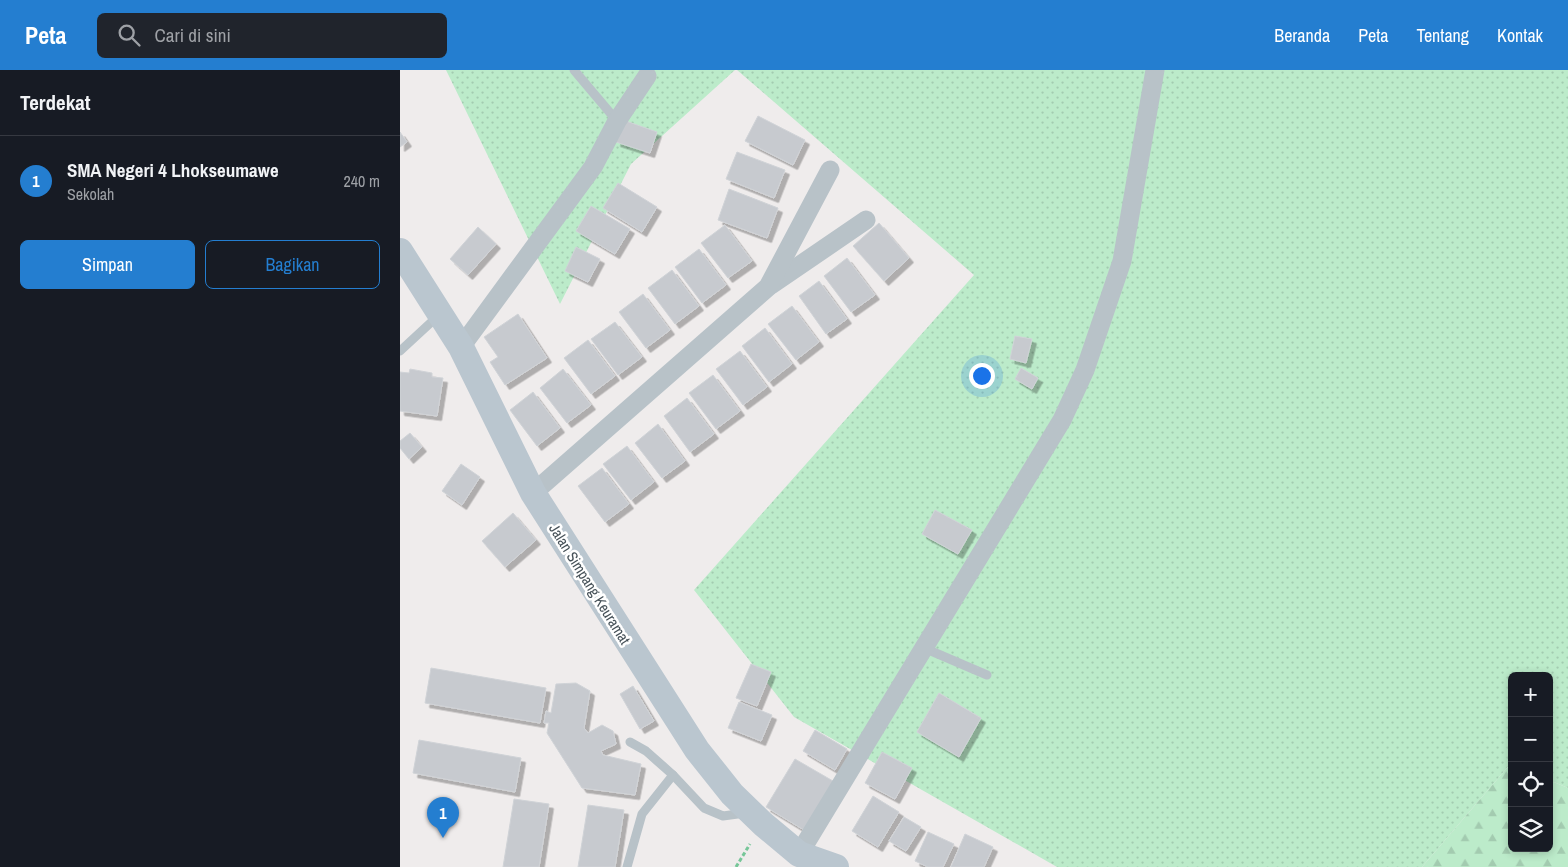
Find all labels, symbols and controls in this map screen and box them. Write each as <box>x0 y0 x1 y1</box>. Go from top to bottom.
search box <box>97 13 447 58</box>
text: Peta <box>25 19 67 51</box>
icon: search <box>115 21 143 49</box>
text: Cari di sini <box>155 22 231 48</box>
text: Beranda <box>1274 23 1330 48</box>
text: Peta <box>1358 23 1389 48</box>
text: Tentang <box>1417 23 1469 48</box>
text: Kontak <box>1497 23 1543 48</box>
text: Terdekat <box>20 88 91 117</box>
text: SMA Negeri 4 Lhokseumawe <box>67 157 279 183</box>
text: 1 <box>32 170 40 192</box>
text: 240 m <box>344 170 380 192</box>
text: Sekolah <box>67 183 114 205</box>
button: Simpan <box>20 240 195 289</box>
button: Bagikan <box>205 240 380 289</box>
your location <box>969 363 995 389</box>
street label: Jalan Simpang Keuramat <box>544 520 636 649</box>
map controls <box>1508 672 1553 852</box>
button: + <box>1508 672 1553 717</box>
button: − <box>1508 717 1553 762</box>
button: locate <box>1508 762 1553 807</box>
pin: 1 <box>427 797 459 838</box>
button: layers <box>1508 807 1553 852</box>

